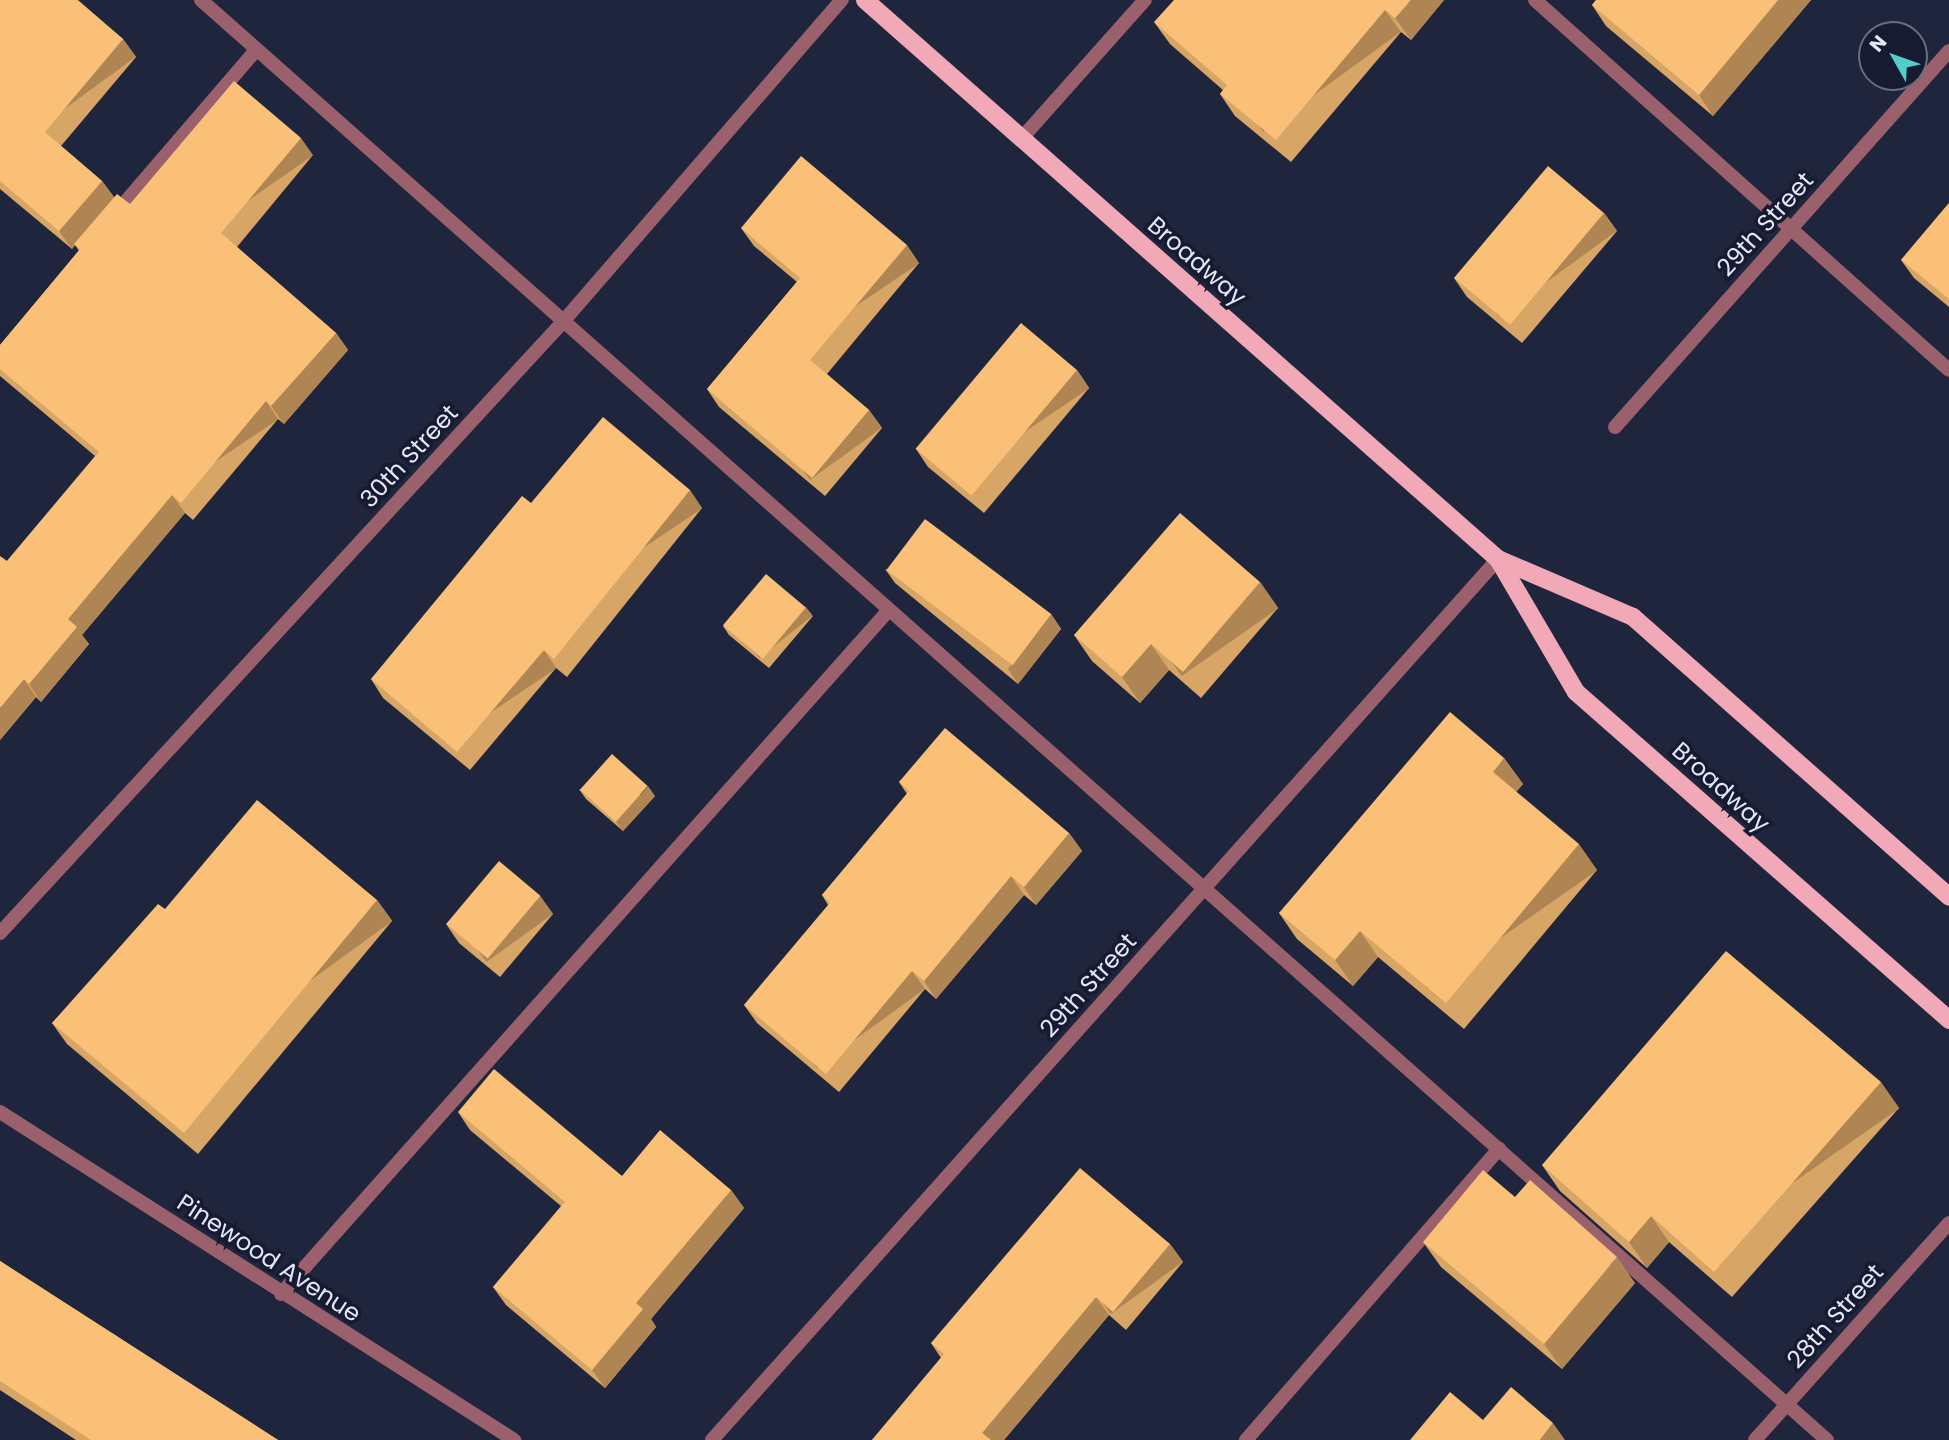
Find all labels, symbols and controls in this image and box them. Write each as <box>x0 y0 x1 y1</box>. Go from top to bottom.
north arrow <box>1858 21 1928 91</box>
text: N <box>1863 29 1893 58</box>
street label: 29th Street <box>1711 166 1819 282</box>
street label: Broadway <box>1142 210 1252 312</box>
street label: 30th Street <box>354 399 464 513</box>
street label: Broadway <box>1666 736 1776 838</box>
street label: 29th Street <box>1034 927 1142 1043</box>
street label: Pinewood Avenue <box>172 1188 366 1328</box>
street label: 28th Street <box>1781 1258 1889 1374</box>

